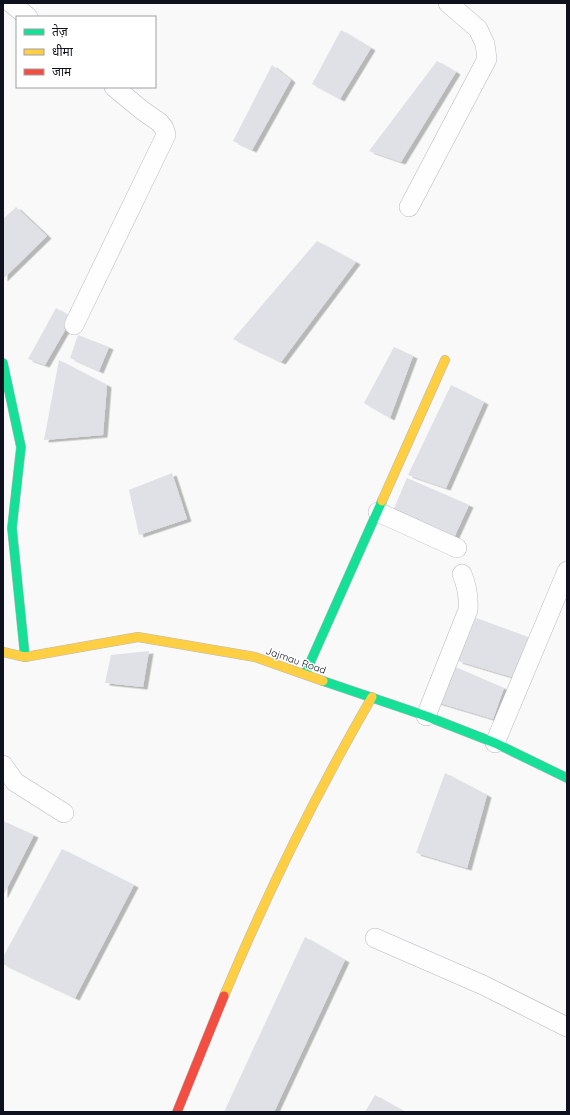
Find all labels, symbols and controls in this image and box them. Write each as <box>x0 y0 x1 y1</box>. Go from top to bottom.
legend <box>16 16 156 88</box>
text: तेज़ <box>52 24 69 39</box>
text: धीमा <box>52 44 74 59</box>
text: जाम <box>52 64 72 79</box>
street label: Jajmau Road <box>264 644 328 677</box>

